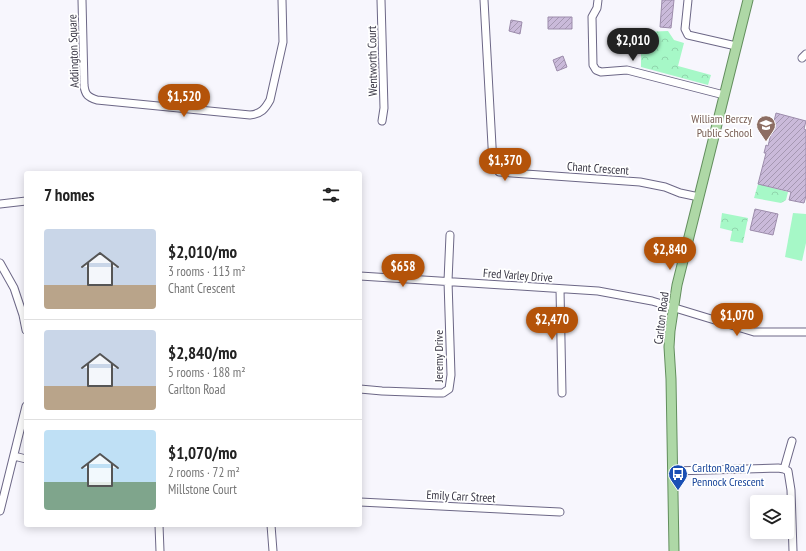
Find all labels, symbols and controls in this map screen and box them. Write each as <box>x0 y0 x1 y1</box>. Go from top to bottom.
street label: Addington Square <box>64 14 82 88</box>
street label: Wentworth Court <box>364 25 380 96</box>
pin: $2,010 <box>600 28 666 62</box>
text: $2,010 <box>616 32 650 49</box>
pin: $1,520 <box>151 84 217 118</box>
text: $1,520 <box>167 88 201 105</box>
place label: William Berczy Public School <box>691 111 752 140</box>
school or university icon: William Berczy Public School <box>755 114 777 142</box>
pin: $1,370 <box>472 148 538 182</box>
text: $1,370 <box>488 152 522 169</box>
street label: Chant Crescent <box>567 158 630 178</box>
text: 7 homes <box>44 184 95 206</box>
icon: filters <box>320 184 342 206</box>
pin: $2,840 <box>637 237 703 271</box>
text: $2,010/mo <box>168 241 237 263</box>
text: $2,840 <box>653 241 687 258</box>
icon: home <box>76 245 124 293</box>
pin: $658 <box>379 254 427 288</box>
text: $658 <box>391 258 415 275</box>
text: 3 rooms · 113 m² <box>168 263 246 280</box>
street label: Fred Varley Drive <box>483 265 553 285</box>
text: Chant Crescent <box>168 280 235 297</box>
street label: Carlton Road <box>650 291 672 345</box>
pin: $1,070 <box>704 303 770 337</box>
pin: $2,470 <box>519 307 585 341</box>
text: $1,070 <box>720 307 754 324</box>
text: $2,470 <box>535 311 569 328</box>
street label: Jeremy Drive <box>431 330 446 383</box>
text: $2,840/mo <box>168 342 237 364</box>
icon: home <box>76 346 124 394</box>
text: 5 rooms · 188 m² <box>168 364 246 381</box>
text: Carlton Road <box>168 381 225 398</box>
text: $1,070/mo <box>168 442 237 464</box>
icon: home <box>76 446 124 494</box>
place label: Carlton Road / Pennock Crescent <box>692 460 765 489</box>
bus stop icon: Carlton Road / Pennock Crescent <box>667 463 689 491</box>
text: 2 rooms · 72 m² <box>168 464 240 481</box>
text: Millstone Court <box>168 481 237 498</box>
street label: Emily Carr Street <box>426 487 497 505</box>
map controls <box>750 495 794 539</box>
button: layers <box>750 495 794 539</box>

